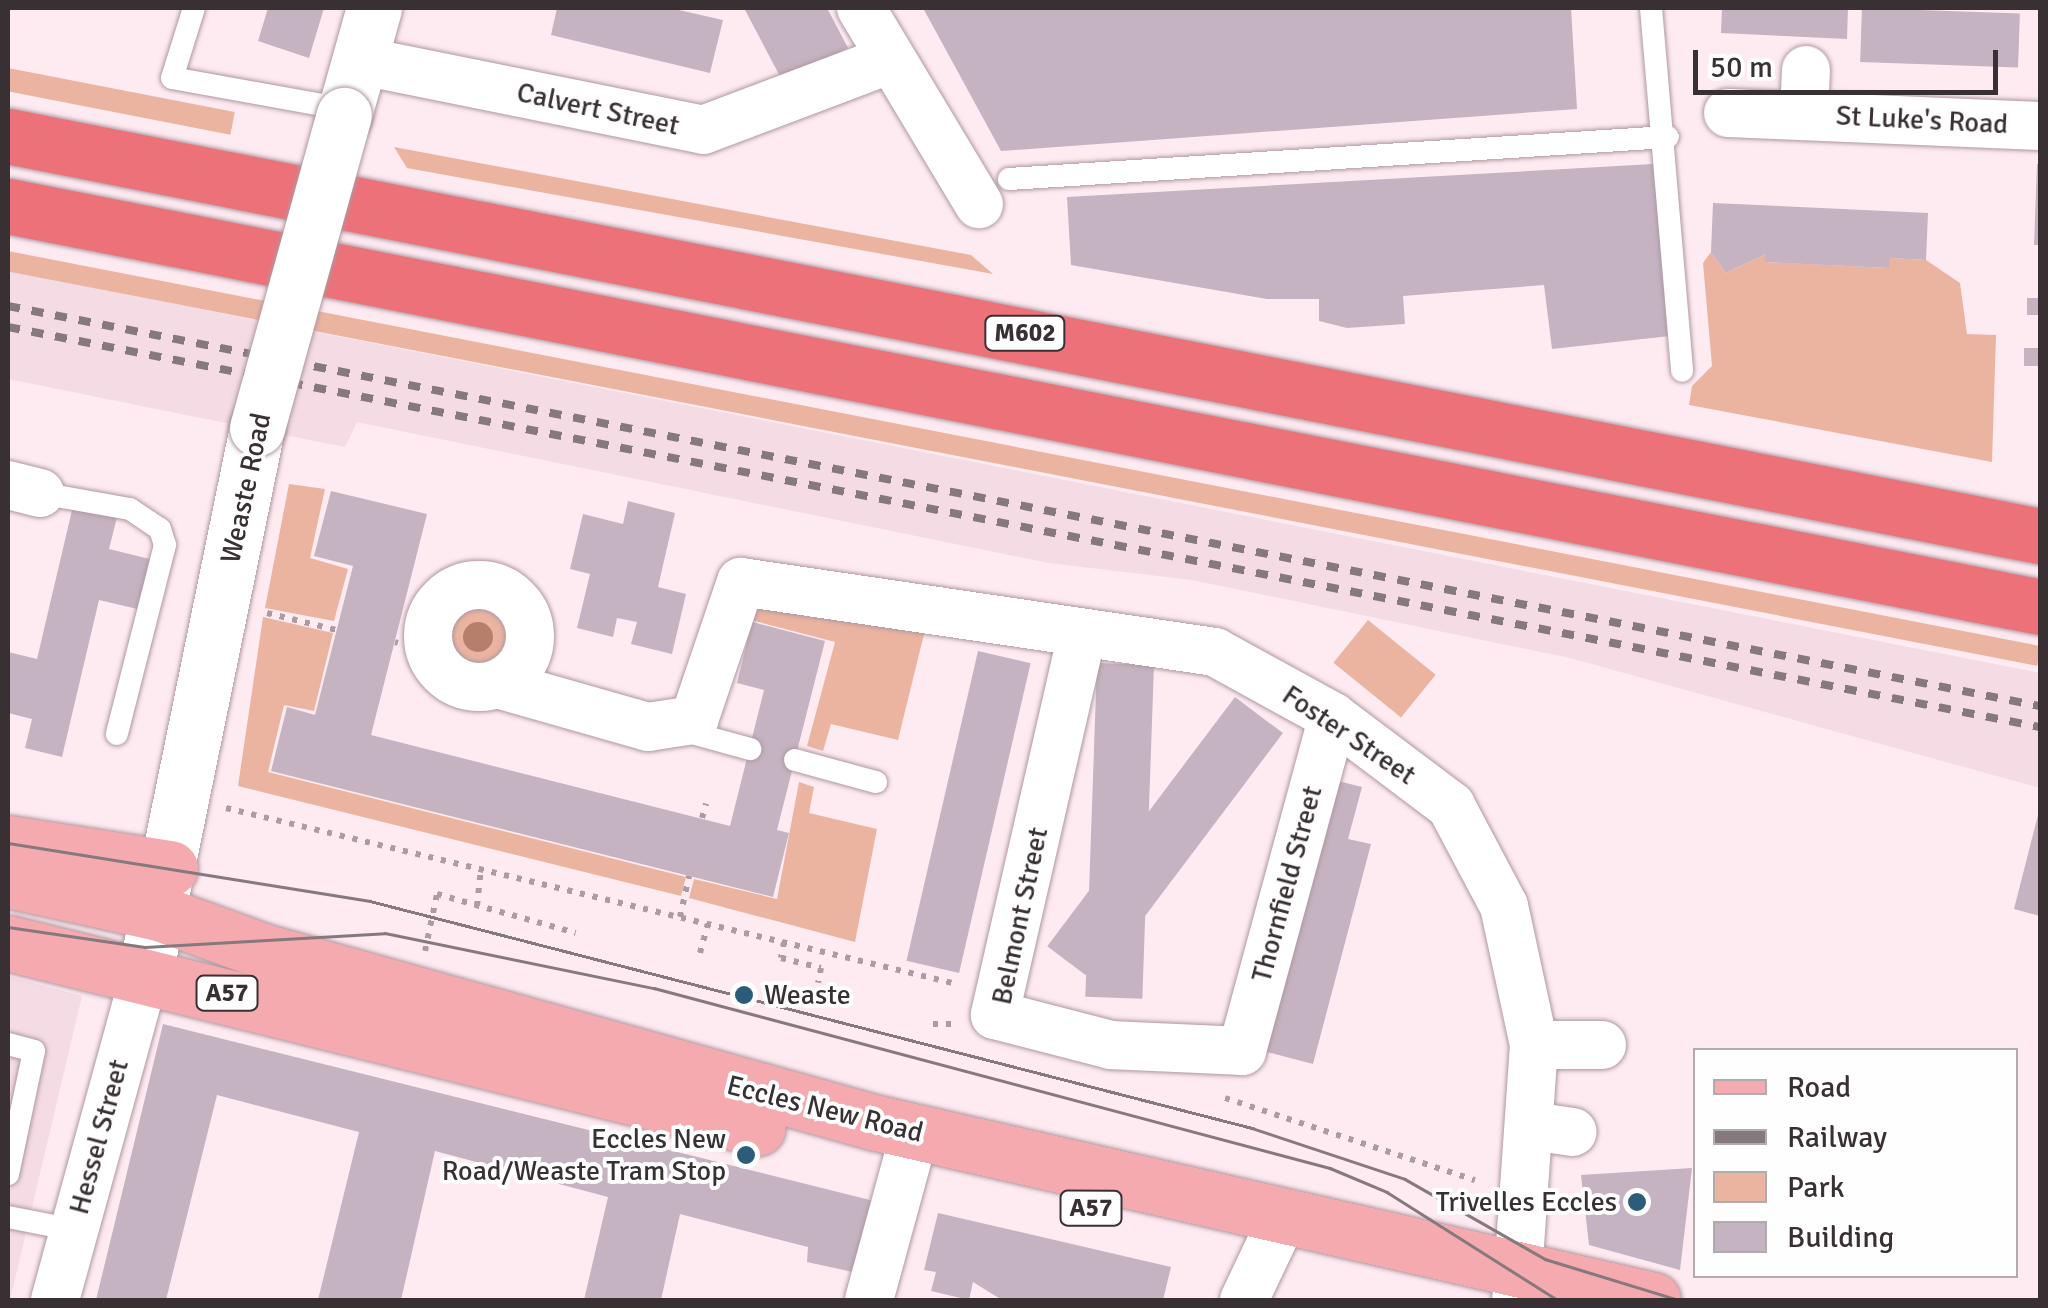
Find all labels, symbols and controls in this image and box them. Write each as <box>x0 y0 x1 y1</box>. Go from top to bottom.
scale bar <box>1698 30 2003 92</box>
text: 50 m <box>1710 49 1773 86</box>
street label: Calvert Street <box>514 75 682 143</box>
street label: St Luke's Road <box>1835 99 2009 141</box>
road number: M602 <box>982 313 1068 353</box>
street label: Weaste Road <box>214 410 278 566</box>
street label: Foster Street <box>1276 678 1422 792</box>
street label: Thornfield Street <box>1245 782 1329 986</box>
street label: Belmont Street <box>985 824 1055 1008</box>
road number: A57 <box>194 973 260 1013</box>
place label: Weaste <box>764 978 851 1012</box>
marker: Weaste <box>733 984 755 1006</box>
legend <box>1693 1048 2018 1278</box>
street label: Hessel Street <box>62 1056 136 1218</box>
street label: Eccles New Road <box>723 1068 927 1150</box>
text: Road <box>1787 1069 1851 1106</box>
text: Railway <box>1787 1119 1887 1156</box>
place label: Eccles New Road/Weaste Tram Stop <box>442 1122 726 1188</box>
marker: Eccles New Road/Weaste Tram Stop <box>735 1144 757 1166</box>
text: Park <box>1787 1169 1845 1206</box>
place label: Trivelles Eccles <box>1436 1185 1617 1219</box>
road number: A57 <box>1058 1188 1124 1228</box>
marker: Trivelles Eccles <box>1626 1191 1648 1213</box>
text: Building <box>1787 1219 1894 1256</box>

